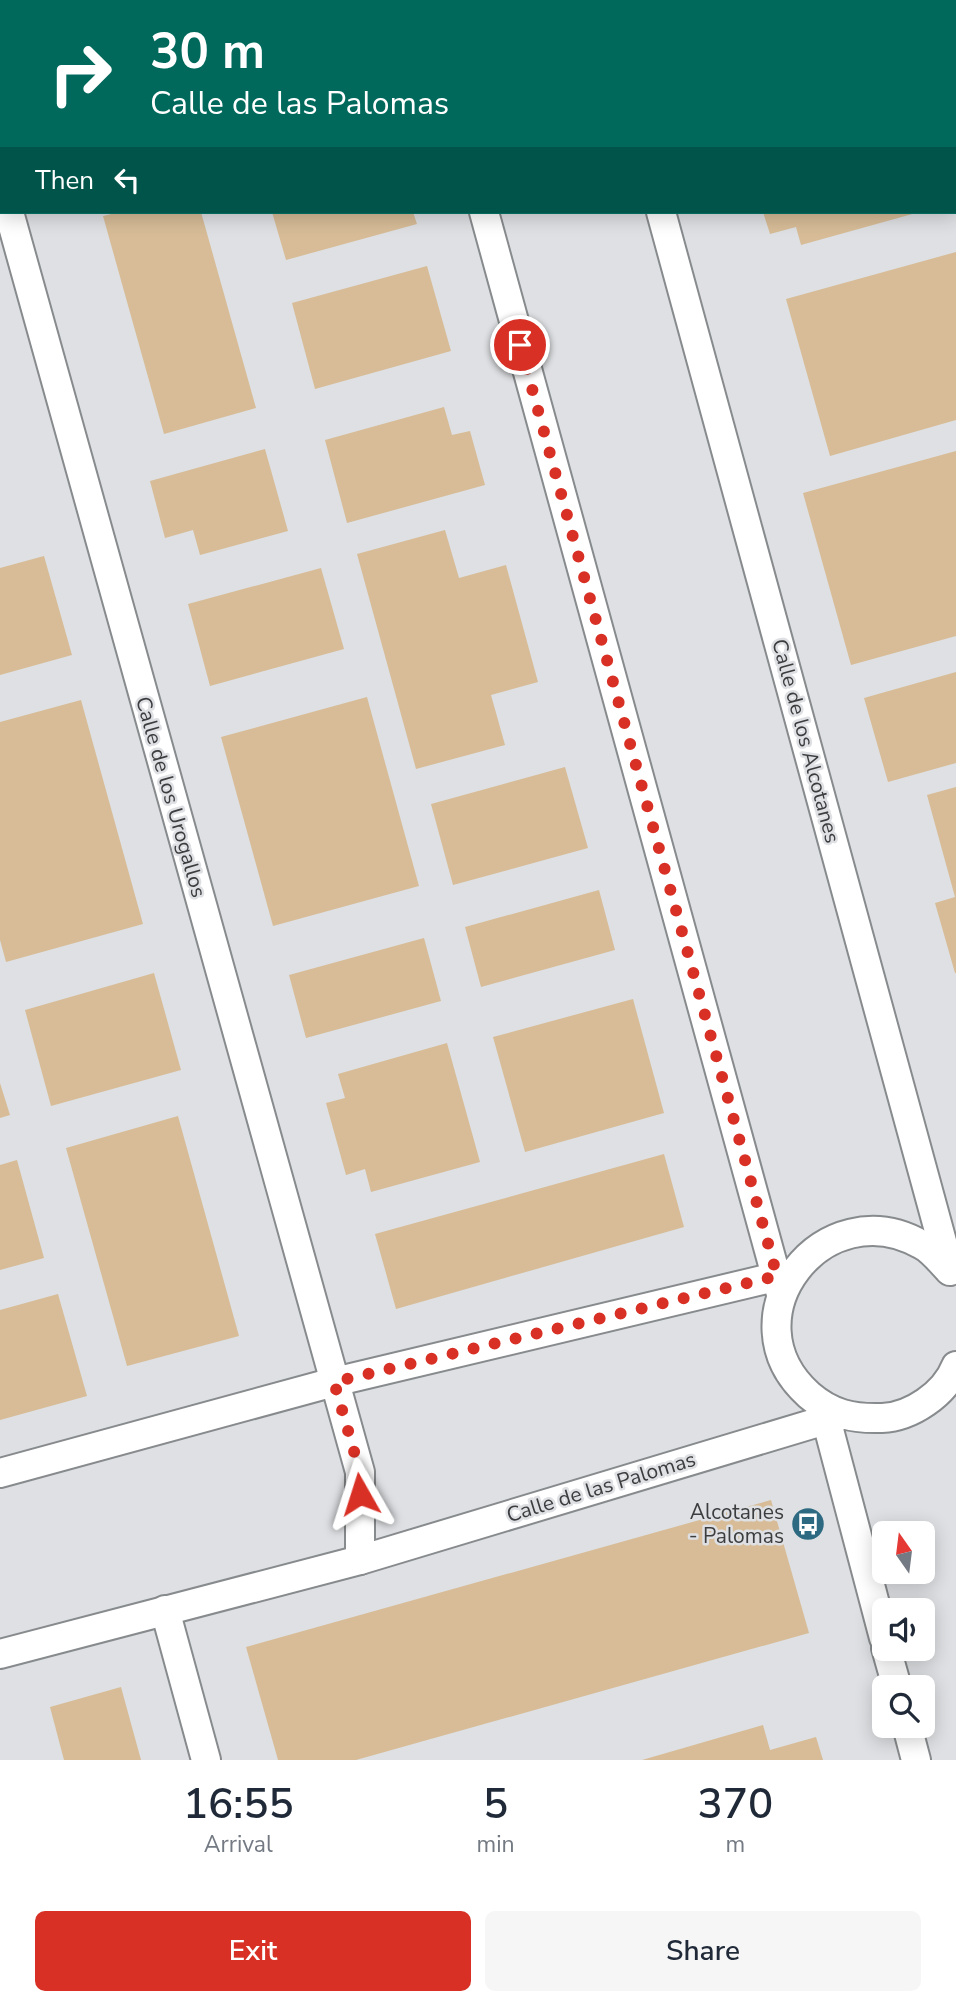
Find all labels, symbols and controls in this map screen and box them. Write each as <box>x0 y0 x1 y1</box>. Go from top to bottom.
text: 30 m <box>150 18 265 85</box>
icon: right <box>35 28 126 119</box>
text: Calle de las Palomas <box>150 82 449 125</box>
icon: left <box>108 161 146 199</box>
text: Then <box>35 163 94 198</box>
pin <box>490 315 550 375</box>
icon: arrive <box>501 326 539 364</box>
street label: Calle de los Alcotanes <box>765 636 847 846</box>
street label: Calle de los Urogallos <box>129 693 213 901</box>
street label: Calle de las Palomas <box>503 1445 699 1529</box>
position arrow <box>323 1457 397 1531</box>
place label: Alcotanes - Palomas <box>689 1498 784 1550</box>
bus stop icon: Alcotanes - Palomas <box>789 1505 827 1543</box>
north arrow <box>872 1521 934 1584</box>
map controls <box>872 1521 935 1738</box>
button: sound <box>872 1598 935 1661</box>
button: search <box>872 1675 935 1738</box>
text: 16:55 <box>183 1776 294 1833</box>
text: 5 <box>483 1776 508 1833</box>
text: 370 <box>697 1776 773 1833</box>
text: Arrival <box>204 1829 273 1860</box>
text: min <box>477 1829 515 1860</box>
text: m <box>725 1829 745 1860</box>
button: Exit <box>35 1911 471 1991</box>
button: Share <box>485 1911 921 1991</box>

